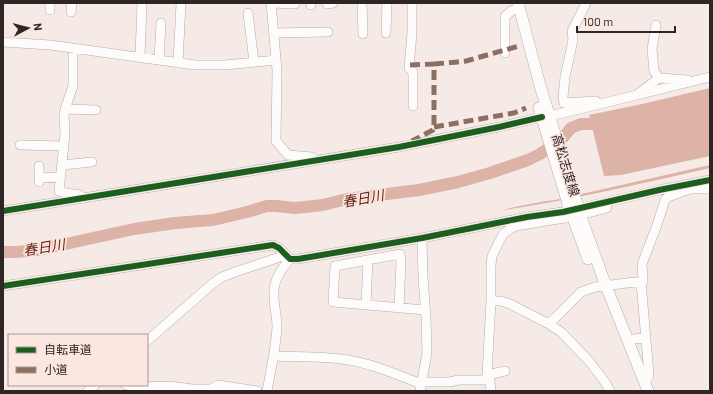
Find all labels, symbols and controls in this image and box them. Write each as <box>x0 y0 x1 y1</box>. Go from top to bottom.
north arrow <box>8 8 48 48</box>
scale bar <box>577 8 675 34</box>
text: 100 m <box>583 14 613 28</box>
text: N <box>32 22 45 31</box>
street label: 高松志度線 <box>549 132 583 198</box>
water label: 春日川 <box>341 186 387 210</box>
water label: 春日川 <box>22 235 68 259</box>
legend <box>8 334 148 386</box>
text: 自転車道 <box>44 342 92 356</box>
text: 小道 <box>44 362 68 376</box>

